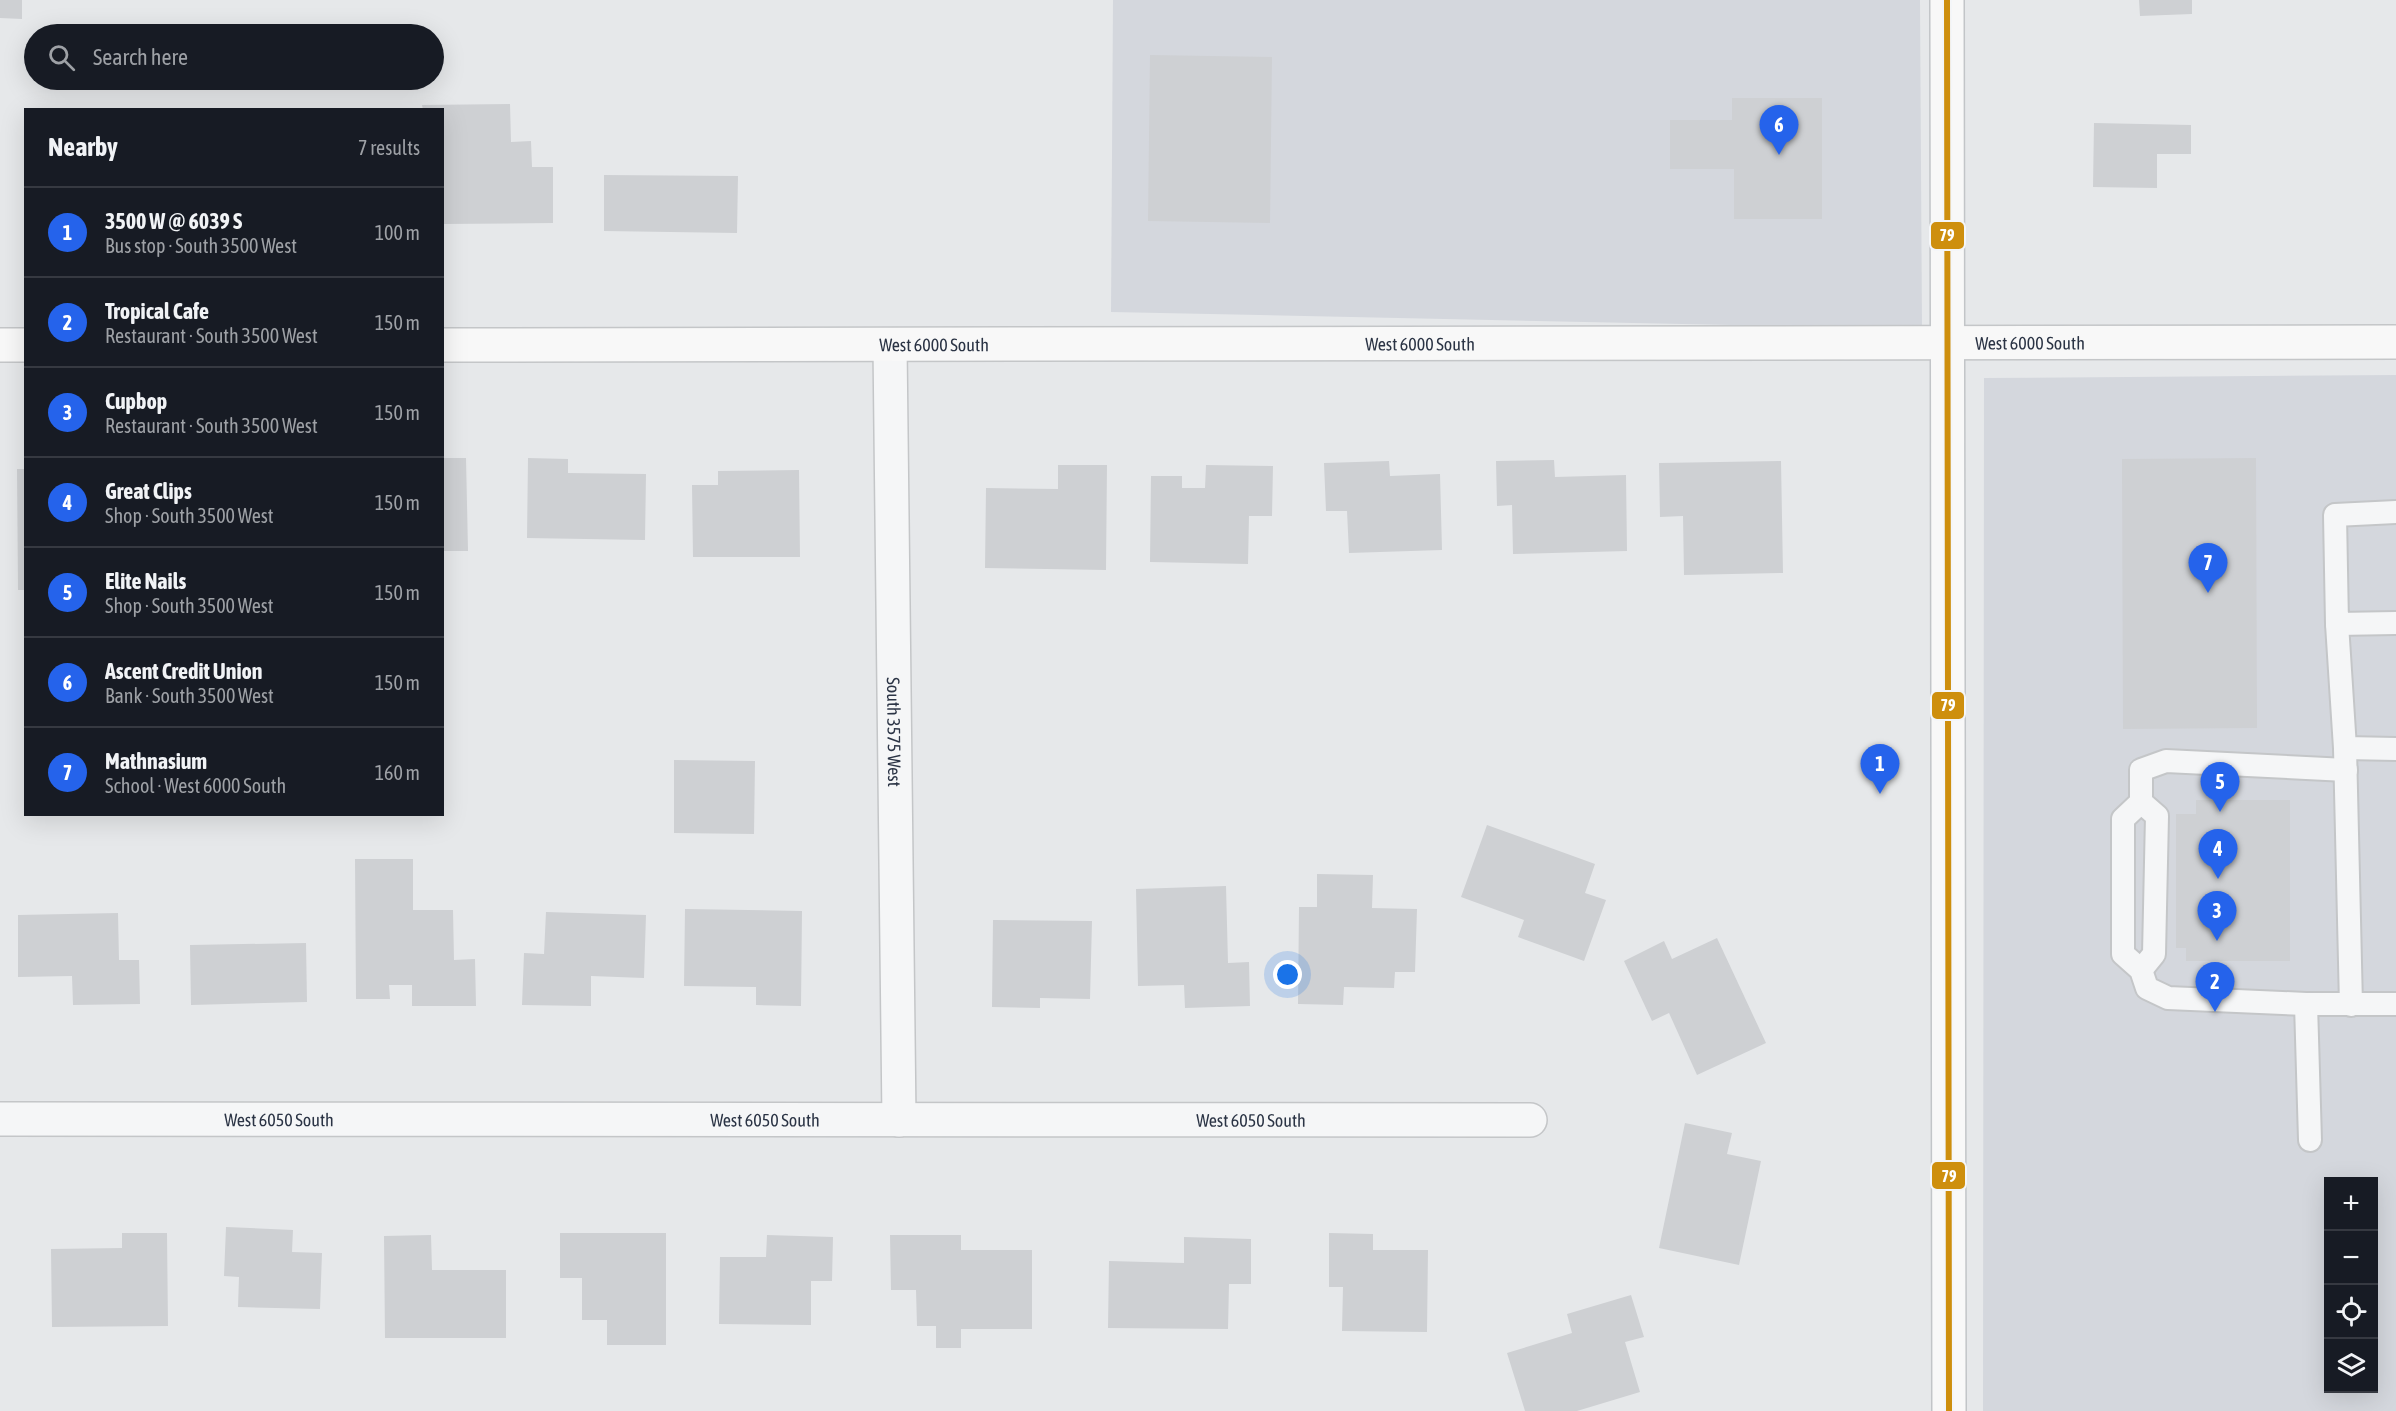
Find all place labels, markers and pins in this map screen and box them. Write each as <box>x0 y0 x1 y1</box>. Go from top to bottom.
pin: 6 <box>1760 106 1798 155</box>
pin: 7 <box>2188 544 2228 593</box>
pin: 1 <box>1860 744 1900 794</box>
pin: 5 <box>2200 762 2240 812</box>
pin: 4 <box>2198 830 2238 879</box>
pin: 3 <box>2198 892 2236 941</box>
pin: 2 <box>2196 962 2234 1012</box>

